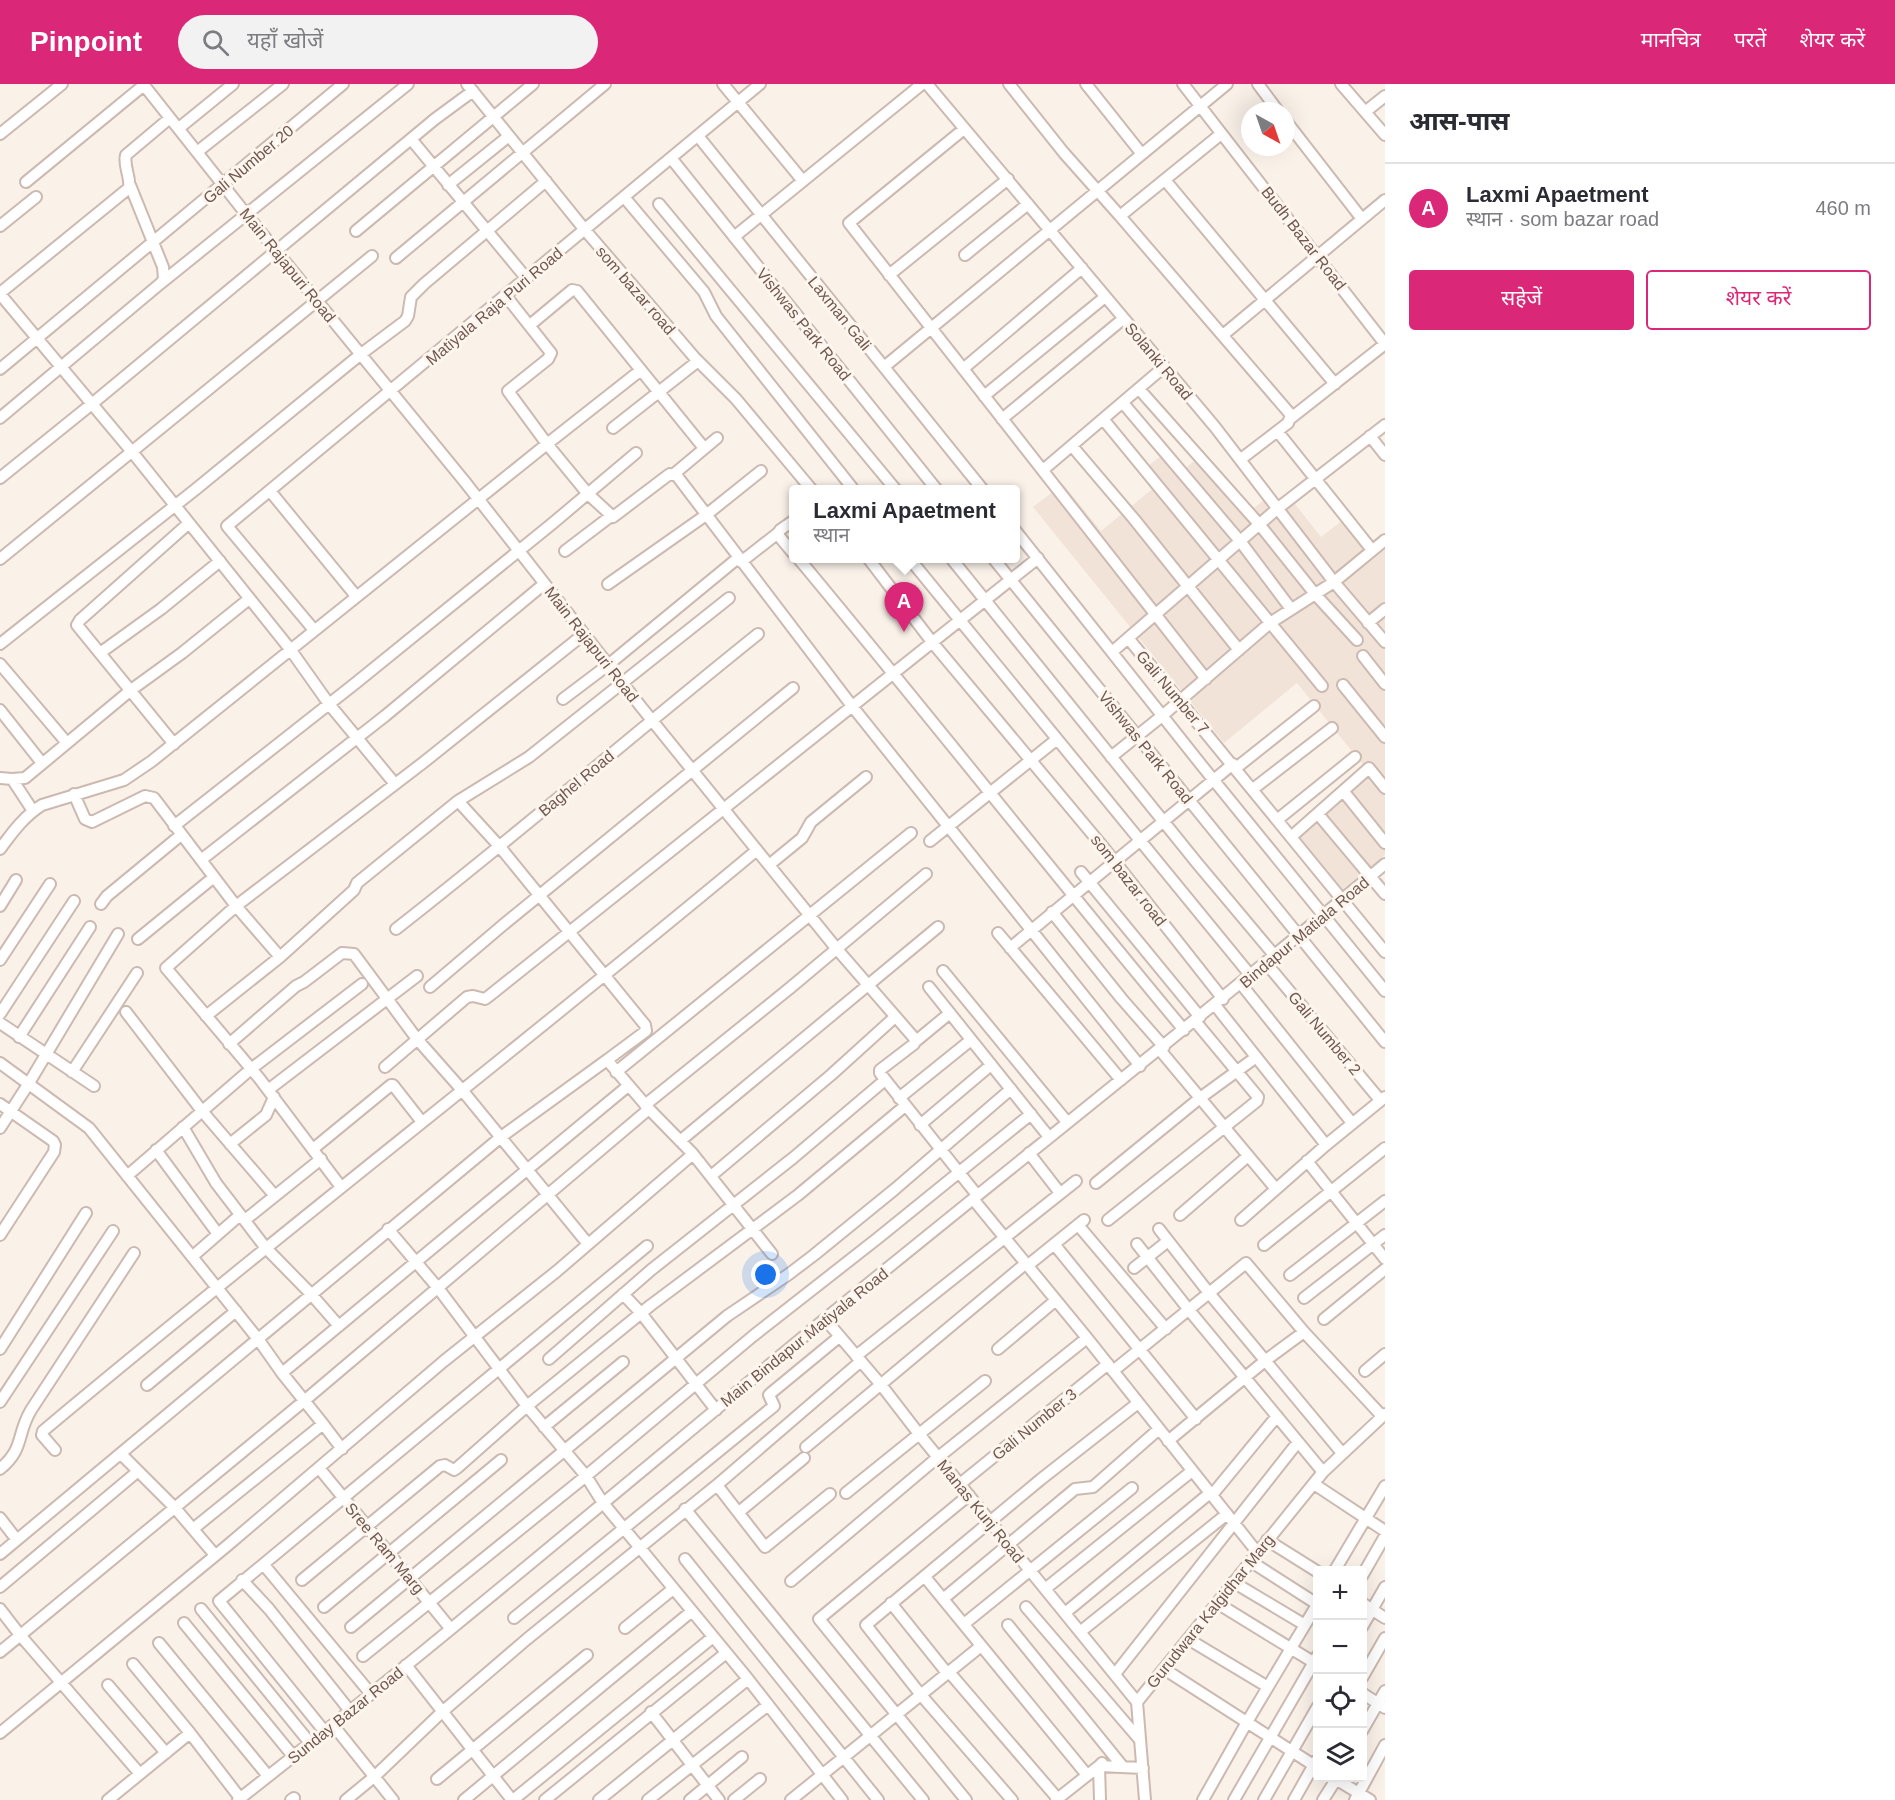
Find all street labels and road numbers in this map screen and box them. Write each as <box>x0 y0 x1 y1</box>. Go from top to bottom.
street label: Gali Number 20 <box>200 122 297 207</box>
street label: Budh Bazar Road <box>1258 183 1349 293</box>
street label: Main Rajapuri Road <box>237 205 339 326</box>
street label: som bazar road <box>593 243 679 338</box>
street label: Matiyala Raja Puri Road <box>423 244 566 368</box>
street label: Vishwas Park Road <box>753 265 854 384</box>
street label: Laxman Gali <box>805 273 874 354</box>
street label: Solanki Road <box>1122 319 1196 403</box>
street label: Main Rajapuri Road <box>541 583 642 705</box>
street label: Gali Number 7 <box>1133 647 1212 737</box>
street label: Vishwas Park Road <box>1095 688 1196 807</box>
street label: Baghel Road <box>535 747 617 820</box>
street label: som bazar road <box>1088 831 1170 929</box>
street label: Bindapur Matiala Road <box>1237 874 1372 991</box>
street label: Gali Number 2 <box>1285 988 1364 1078</box>
street label: Main Bindapur Matiyala Road <box>717 1265 891 1410</box>
street label: Gali Number 3 <box>989 1385 1080 1463</box>
street label: Manas Kunj Road <box>934 1457 1027 1566</box>
street label: Sree Ram Marg <box>342 1500 427 1597</box>
street label: Gurudwara Kalgidhar Marg <box>1143 1531 1277 1691</box>
street label: Sunday Bazar Road <box>284 1664 406 1767</box>

